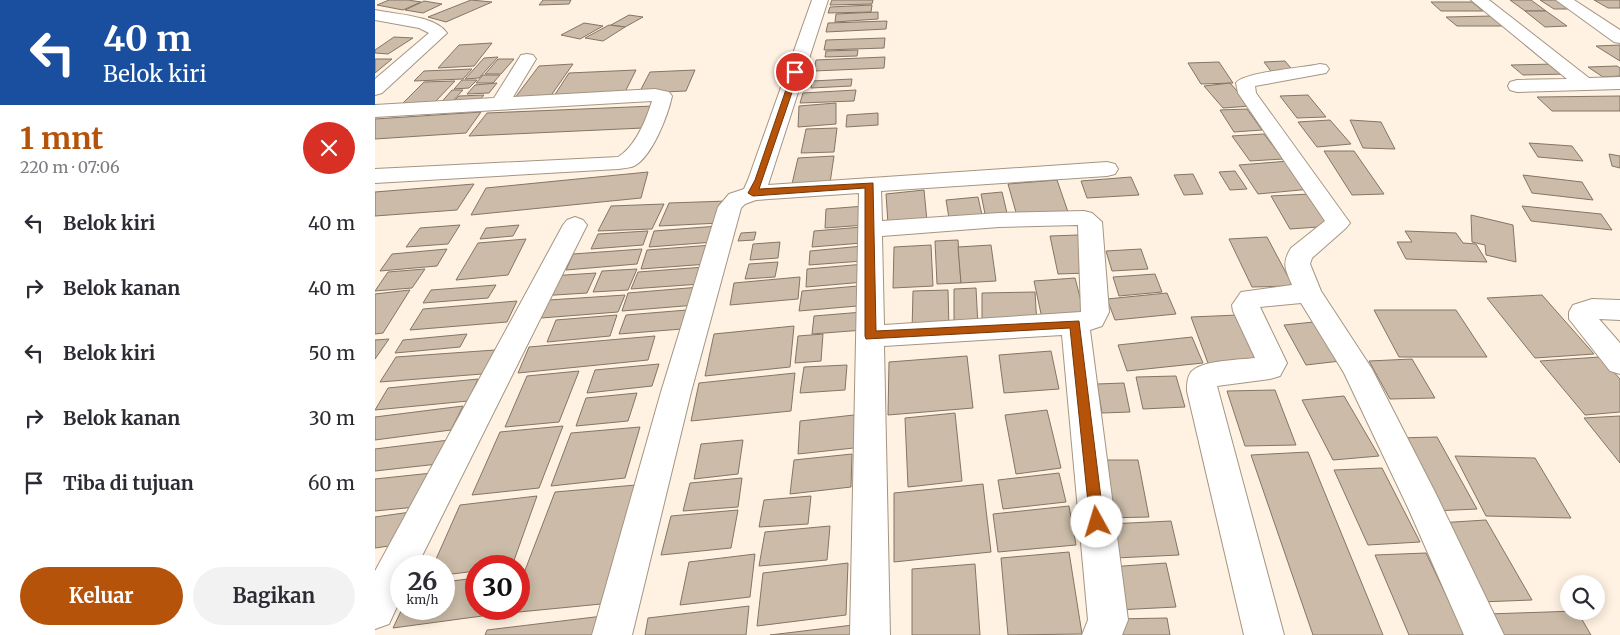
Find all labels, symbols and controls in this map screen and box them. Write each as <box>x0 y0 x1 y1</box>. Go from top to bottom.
text: 40 m <box>103 17 191 61</box>
icon: left <box>20 20 85 85</box>
pin <box>774 51 816 93</box>
icon: arrive <box>781 58 809 86</box>
text: Belok kiri <box>103 60 207 88</box>
text: 1 mnt <box>20 119 103 157</box>
button: close <box>303 122 355 174</box>
text: 220 m · 07:06 <box>20 157 120 177</box>
icon: left <box>20 209 48 237</box>
text: Belok kiri <box>63 211 155 235</box>
text: 40 m <box>308 211 355 235</box>
icon: right <box>20 274 48 302</box>
text: Belok kanan <box>63 276 180 300</box>
text: 40 m <box>308 276 355 300</box>
icon: left <box>20 339 48 367</box>
text: Belok kiri <box>63 341 155 365</box>
text: 50 m <box>309 341 355 365</box>
icon: right <box>20 404 48 432</box>
text: Belok kanan <box>63 406 180 430</box>
text: 30 m <box>309 406 355 430</box>
icon: arrive <box>20 469 48 497</box>
text: Tiba di tujuan <box>63 471 194 495</box>
text: 60 m <box>308 471 355 495</box>
position arrow <box>1070 495 1122 547</box>
speed limit sign: 30 <box>465 555 530 620</box>
text: 26 <box>408 565 437 597</box>
button: Keluar <box>20 567 183 625</box>
button: Bagikan <box>193 567 355 625</box>
map controls <box>1560 575 1605 620</box>
button: search <box>1560 575 1605 620</box>
text: km/h <box>407 592 438 607</box>

